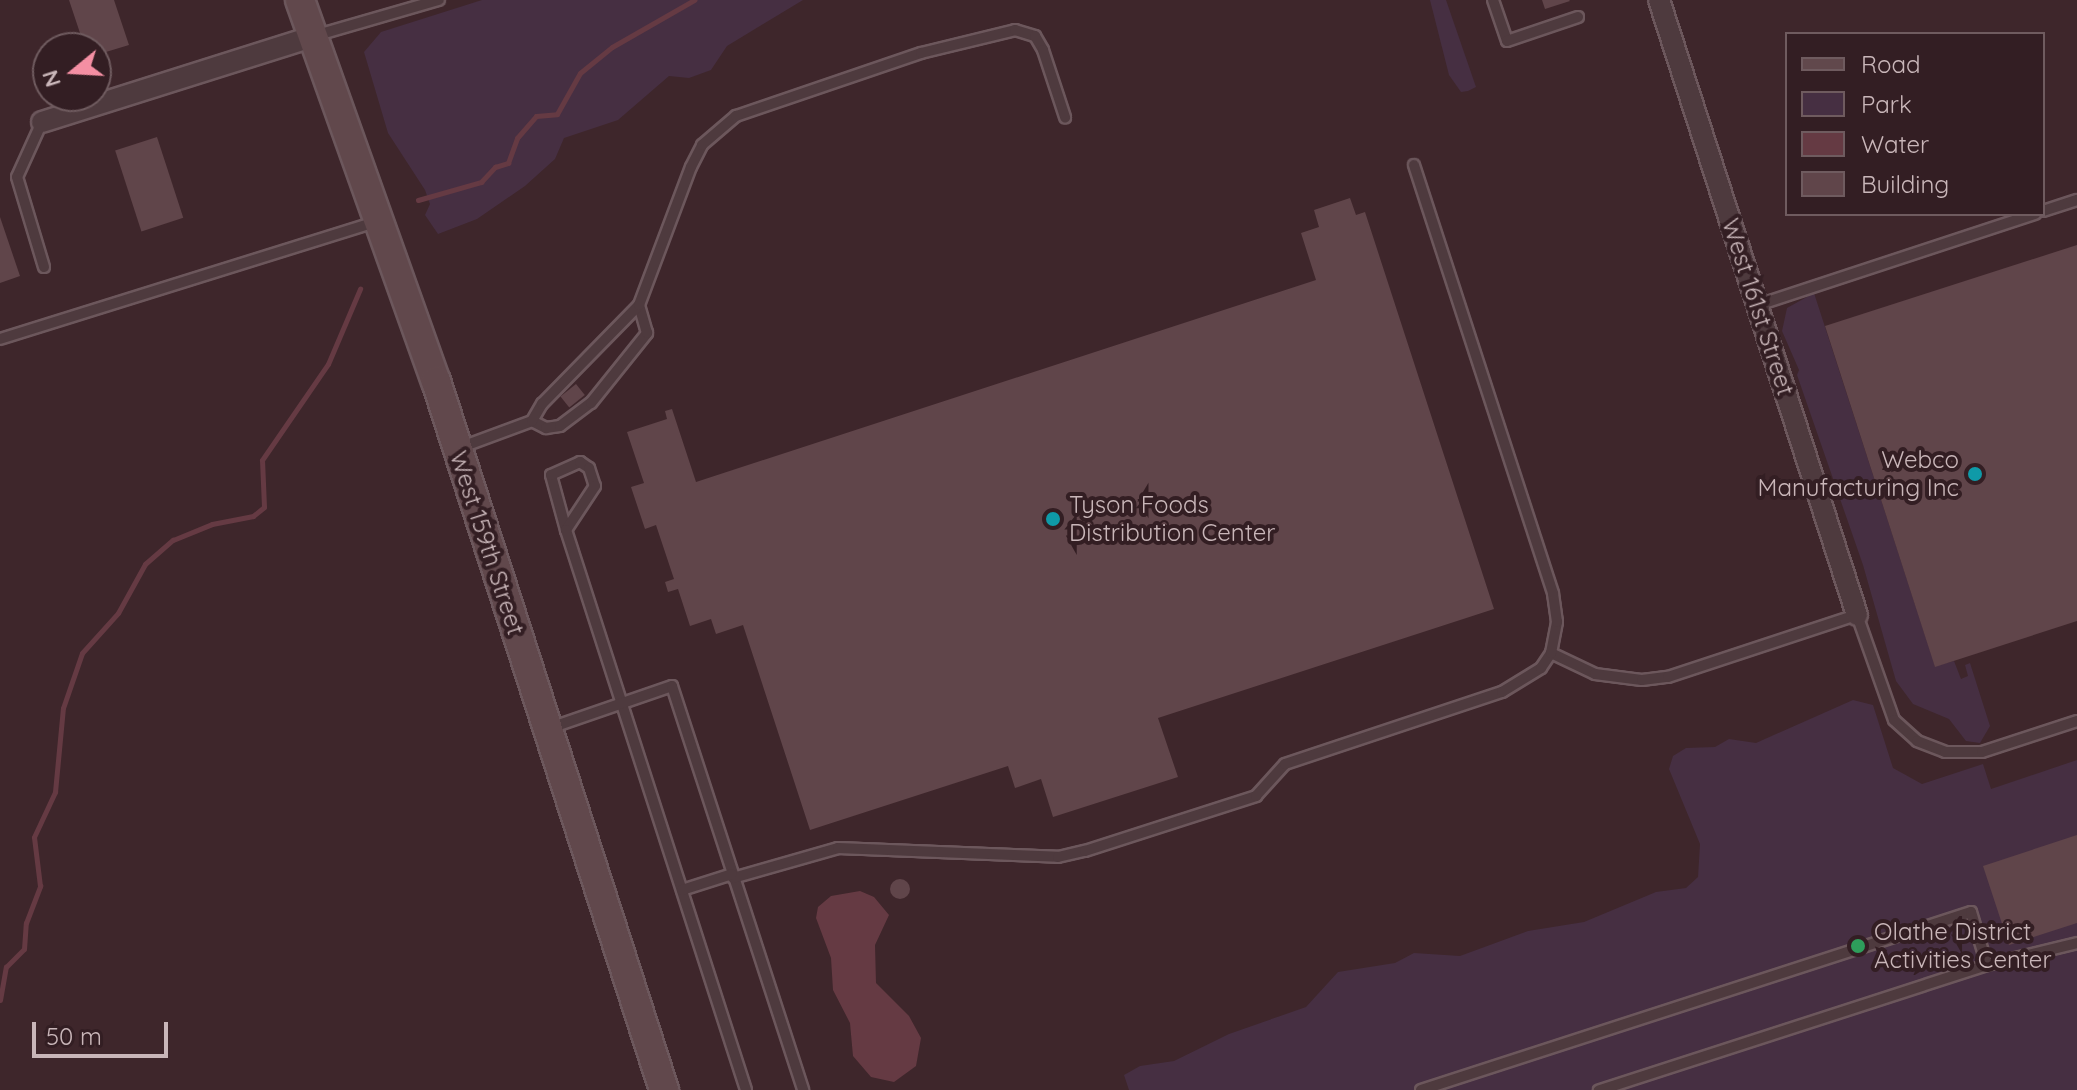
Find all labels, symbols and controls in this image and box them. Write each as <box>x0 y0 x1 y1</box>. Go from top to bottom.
north arrow <box>32 32 112 112</box>
legend <box>1785 32 2045 216</box>
text: Road <box>1861 49 1921 79</box>
text: N <box>35 67 67 91</box>
text: Park <box>1861 89 1912 119</box>
text: Water <box>1861 129 1929 159</box>
text: Building <box>1861 169 1949 199</box>
street label: West 161st Street <box>1716 215 1800 399</box>
place label: Webco Manufacturing Inc <box>1758 446 1959 502</box>
street label: West 159th Street <box>444 447 530 639</box>
marker: Webco Manufacturing Inc <box>1966 465 1984 483</box>
place label: Tyson Foods Distribution Center <box>1069 491 1275 547</box>
marker: Tyson Foods Distribution Center <box>1044 510 1062 528</box>
place label: Olathe District Activities Center <box>1874 918 2052 974</box>
marker: Olathe District Activities Center <box>1849 937 1867 955</box>
scale bar <box>36 1006 172 1056</box>
text: 50 m <box>46 1021 102 1051</box>

